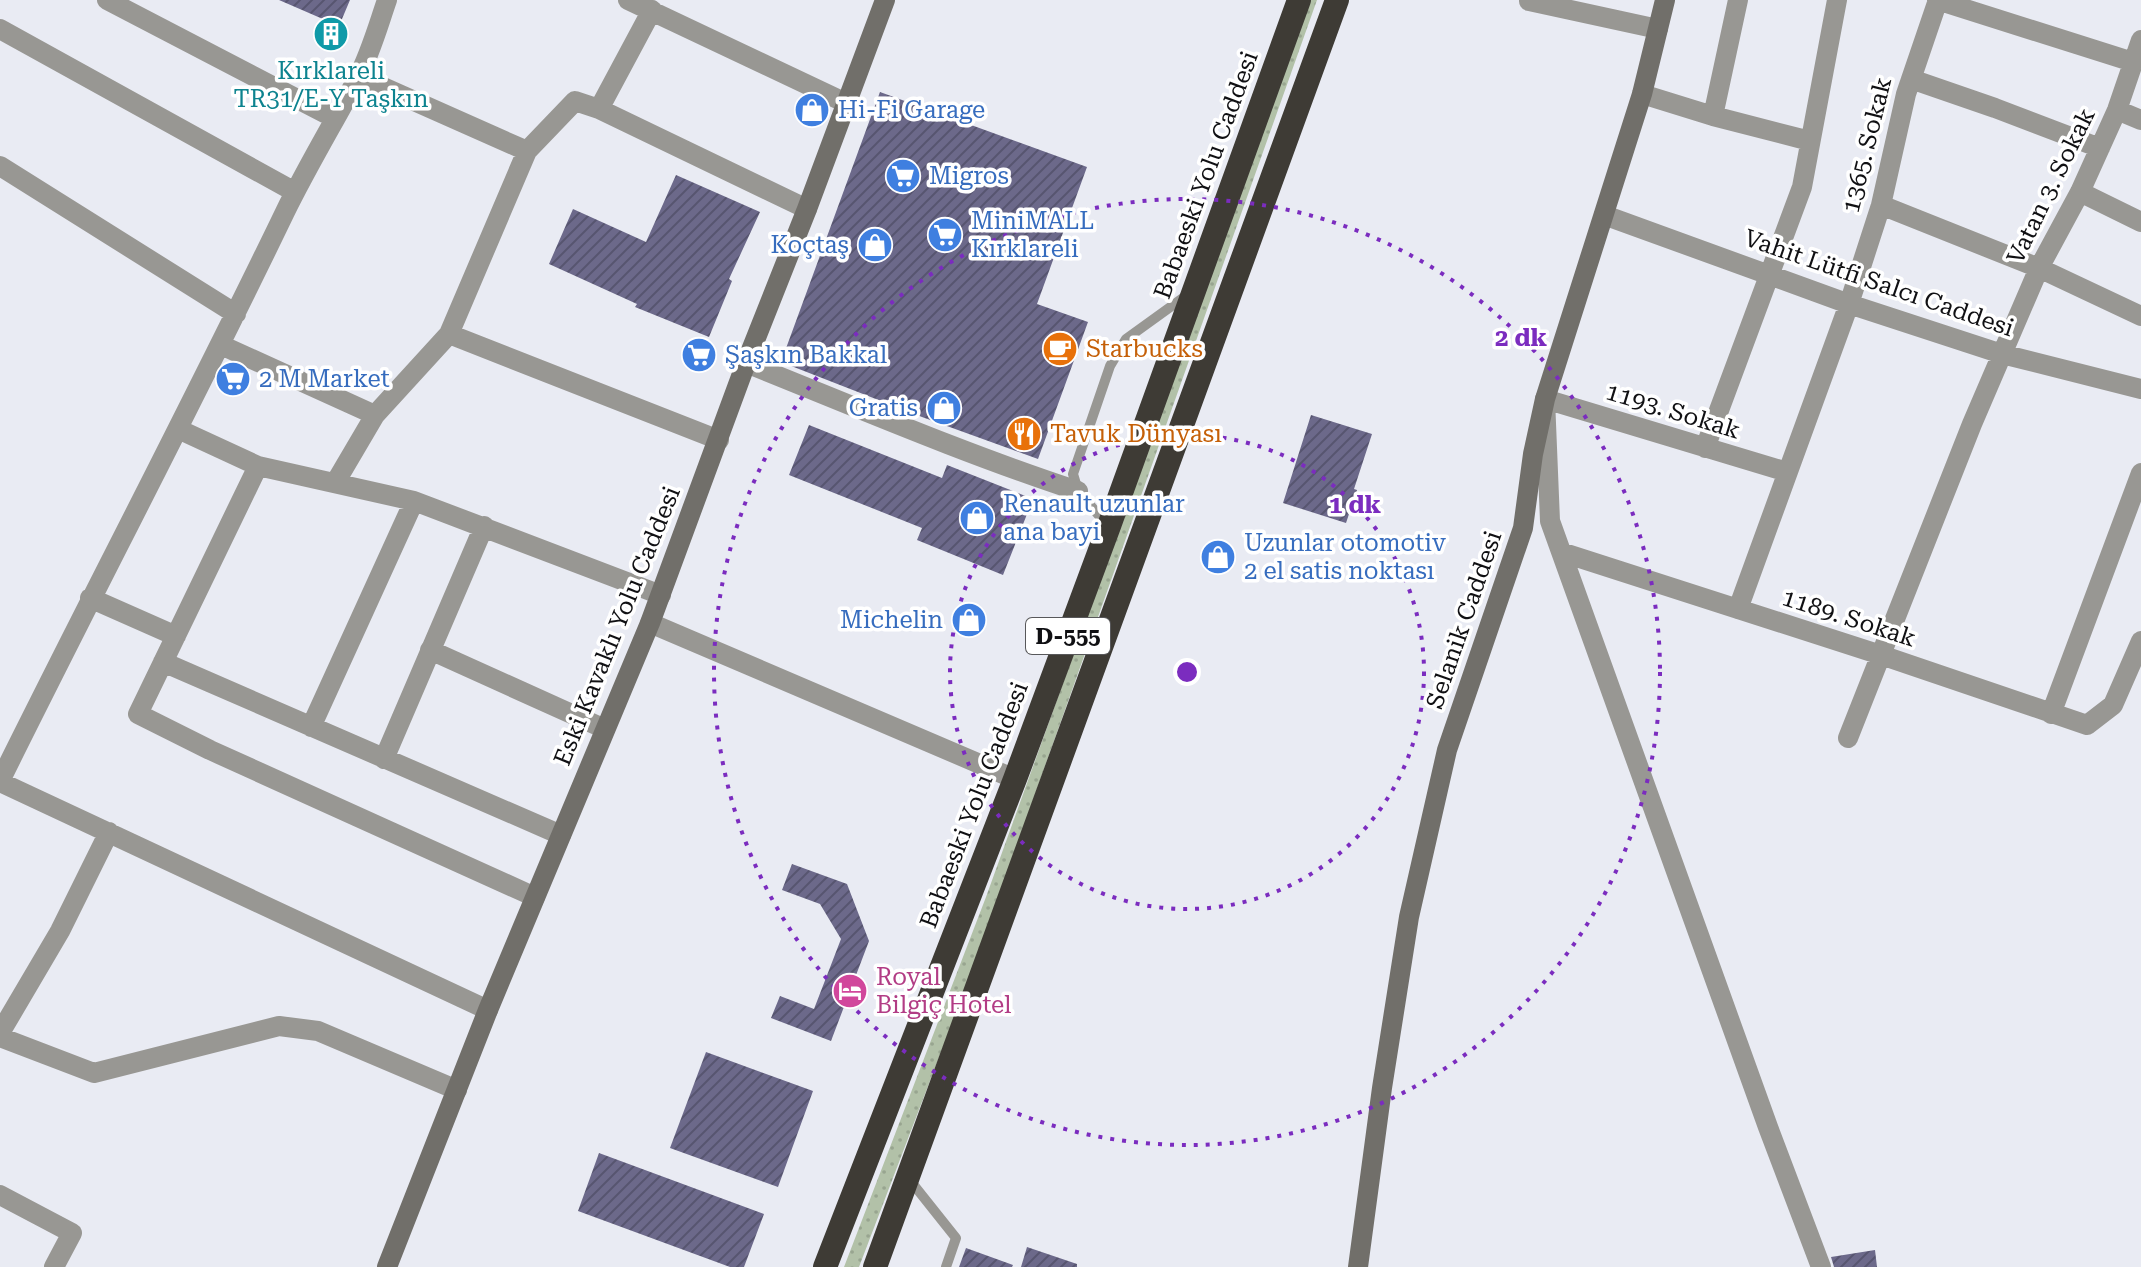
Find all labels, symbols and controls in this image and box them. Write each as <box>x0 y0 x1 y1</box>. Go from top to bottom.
building icon: Kırklareli TR31/E-Y Taşkın <box>312 15 350 53</box>
street label: Babaeski Yolu Caddesi <box>1148 47 1264 303</box>
place label: Kırklareli TR31/E-Y Taşkın <box>234 57 428 113</box>
street label: 1365. Sokak <box>1837 74 1897 216</box>
shop icon: Hi-Fi Garage <box>793 91 831 129</box>
place label: Hi-Fi Garage <box>838 96 985 124</box>
street label: Vatan 3. Sokak <box>2001 104 2101 268</box>
supermarket icon: Migros <box>884 157 922 195</box>
place label: Migros <box>929 162 1009 190</box>
place label: MiniMALL Kırklareli <box>971 207 1094 263</box>
supermarket icon: MiniMALL Kırklareli <box>926 216 964 254</box>
street label: Vahit Lütfi Salcı Caddesi <box>1741 224 2018 342</box>
shop icon: Koçtaş <box>856 226 894 264</box>
place label: Koçtaş <box>771 231 849 259</box>
text: 2 dk <box>1495 324 1547 352</box>
cafe icon: Starbucks <box>1041 330 1079 368</box>
place label: Starbucks <box>1086 335 1203 363</box>
supermarket icon: Şaşkın Bakkal <box>680 336 718 374</box>
place label: Şaşkın Bakkal <box>725 341 887 369</box>
supermarket icon: 2 M Market <box>214 360 252 398</box>
place label: 2 M Market <box>259 365 390 393</box>
street label: 1193. Sokak <box>1603 377 1743 445</box>
shop icon: Gratis <box>925 389 963 427</box>
place label: Gratis <box>849 394 918 422</box>
restaurant icon: Tavuk Dünyası <box>1005 415 1043 453</box>
place label: Tavuk Dünyası <box>1050 420 1222 448</box>
street label: Eski Kavaklı Yolu Caddesi <box>548 482 686 770</box>
place label: Renault uzunlar ana bayi <box>1003 490 1185 546</box>
text: 1 dk <box>1329 491 1381 519</box>
shop icon: Renault uzunlar ana bayi <box>958 499 996 537</box>
street label: Selanik Caddesi <box>1420 527 1508 713</box>
place label: Uzunlar otomotiv 2 el satis noktası <box>1244 529 1446 585</box>
shop icon: Uzunlar otomotiv 2 el satis noktası <box>1199 538 1237 576</box>
street label: 1189. Sokak <box>1779 583 1919 653</box>
shop icon: Michelin <box>950 601 988 639</box>
place label: Michelin <box>840 606 943 634</box>
road number: D-555 <box>1026 618 1110 654</box>
centre of rings <box>1173 658 1201 686</box>
street label: Babaeski Yolu Caddesi <box>914 678 1034 932</box>
place label: Royal Bilgiç Hotel <box>876 963 1011 1019</box>
hotel icon: Royal Bilgiç Hotel <box>831 972 869 1010</box>

